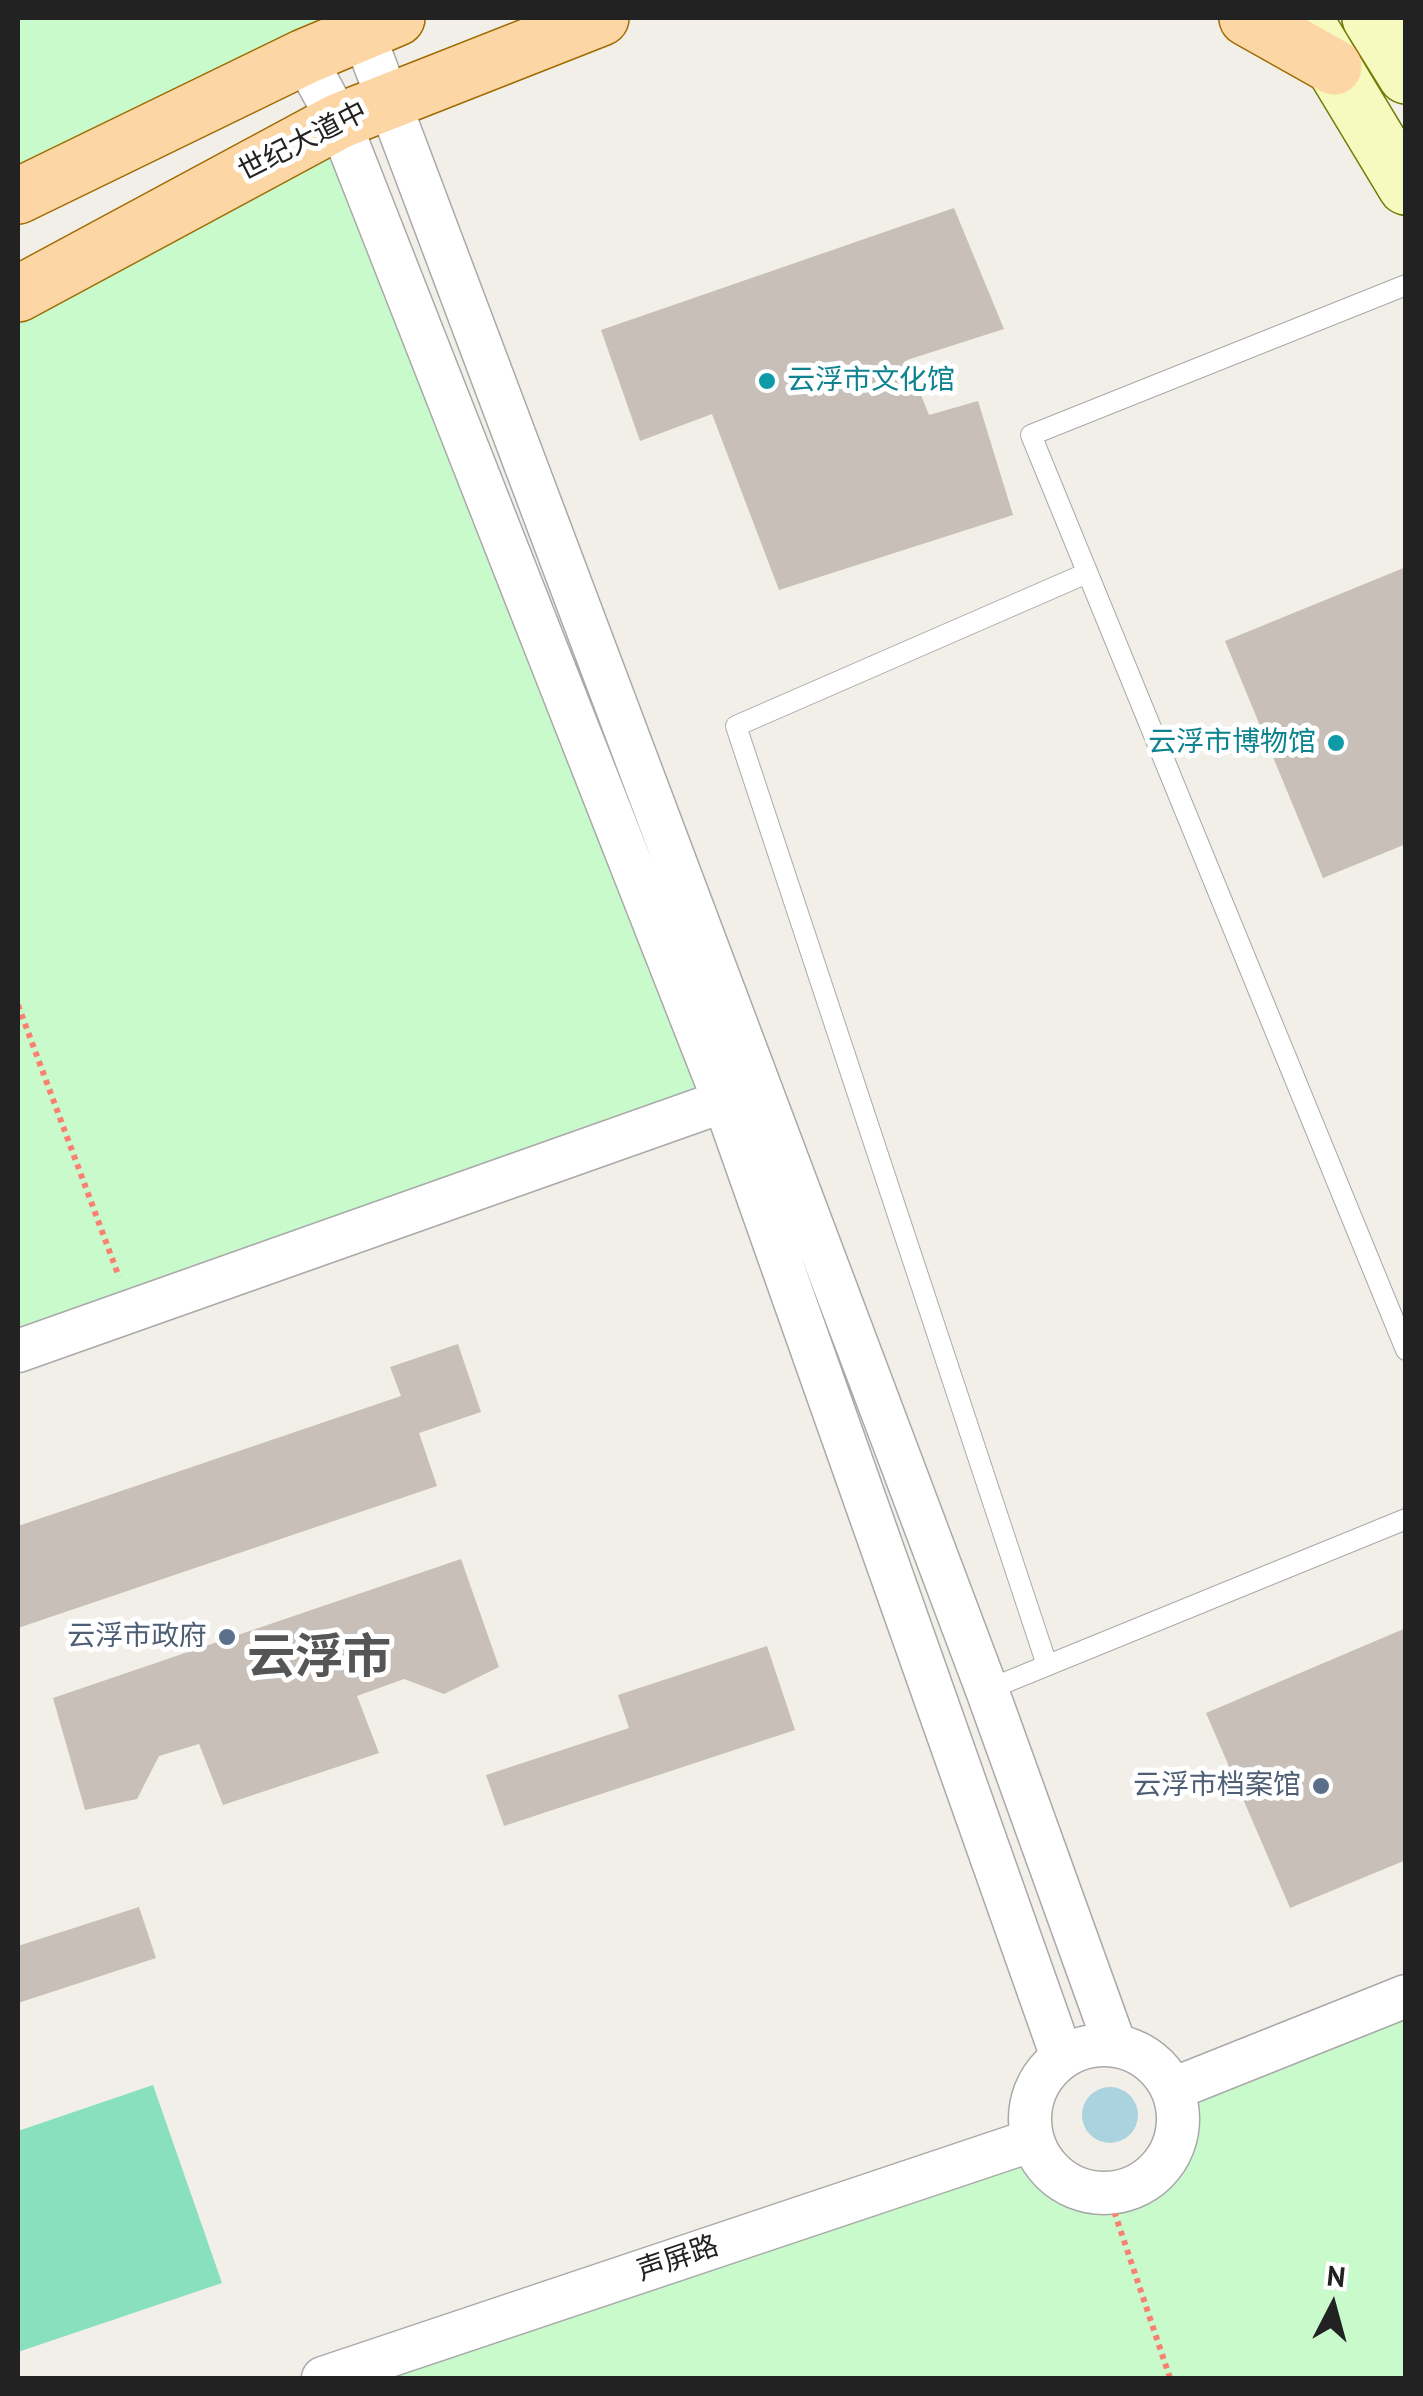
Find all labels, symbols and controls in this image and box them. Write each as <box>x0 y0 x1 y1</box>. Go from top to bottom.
street label: 世纪大道中 <box>233 95 373 189</box>
place label: 云浮市文化馆 <box>787 364 955 398</box>
marker: 云浮市文化馆 <box>756 370 778 392</box>
place label: 云浮市博物馆 <box>1148 726 1316 760</box>
marker: 云浮市博物馆 <box>1325 732 1347 754</box>
place label: 云浮市政府 <box>67 1620 207 1654</box>
marker: 云浮市政府 <box>216 1626 238 1648</box>
district label: 云浮市 <box>247 1630 391 1688</box>
place label: 云浮市档案馆 <box>1133 1769 1301 1803</box>
marker: 云浮市档案馆 <box>1310 1775 1332 1797</box>
street label: 声屏路 <box>633 2229 723 2289</box>
north arrow <box>1283 2256 1383 2356</box>
text: N <box>1325 2256 1347 2295</box>

